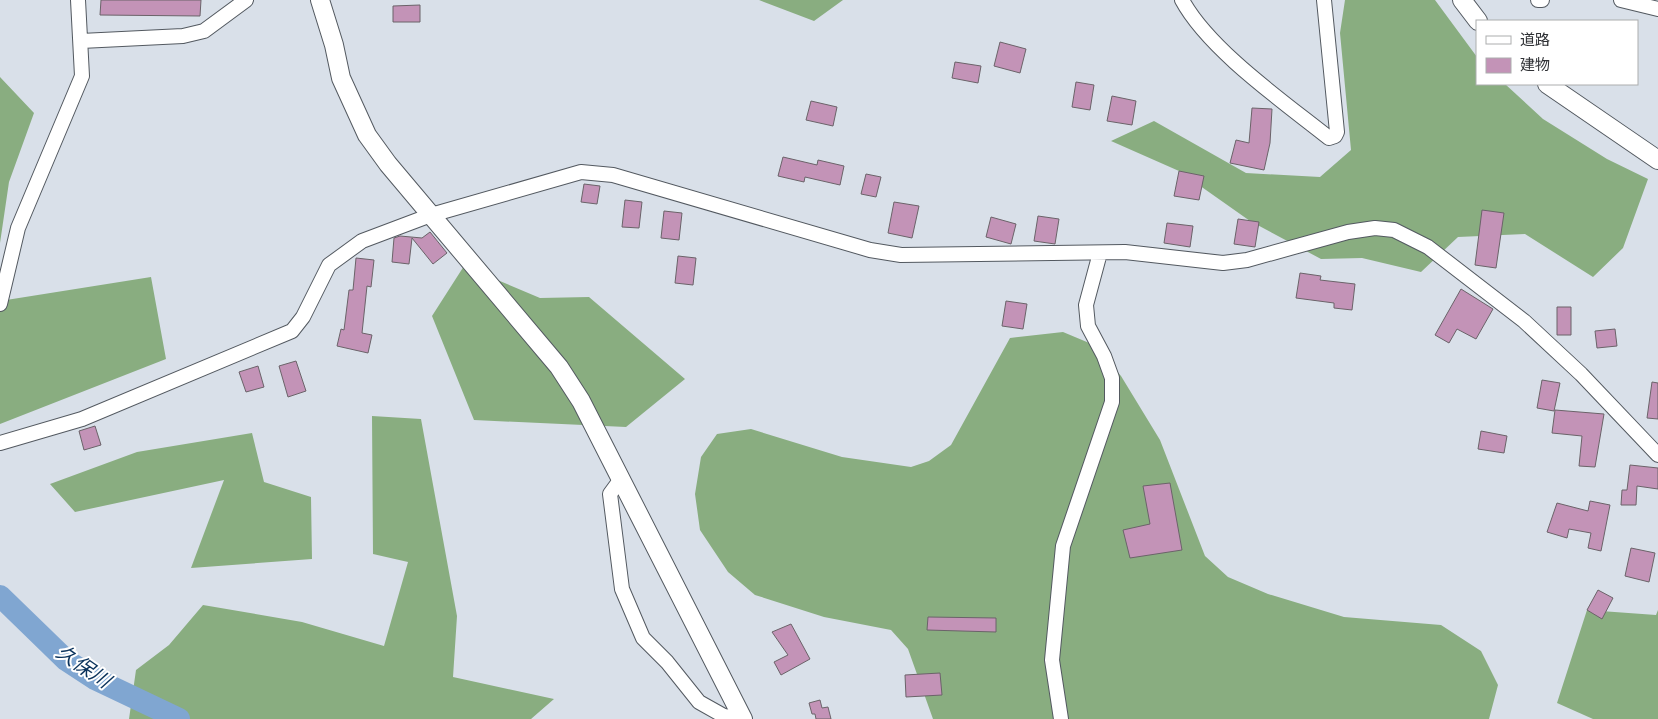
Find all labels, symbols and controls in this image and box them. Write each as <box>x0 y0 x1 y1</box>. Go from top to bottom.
legend <box>1476 20 1638 85</box>
text: 道路 <box>1520 31 1550 50</box>
text: 建物 <box>1520 56 1550 75</box>
water label: 久保川 <box>51 640 116 695</box>

